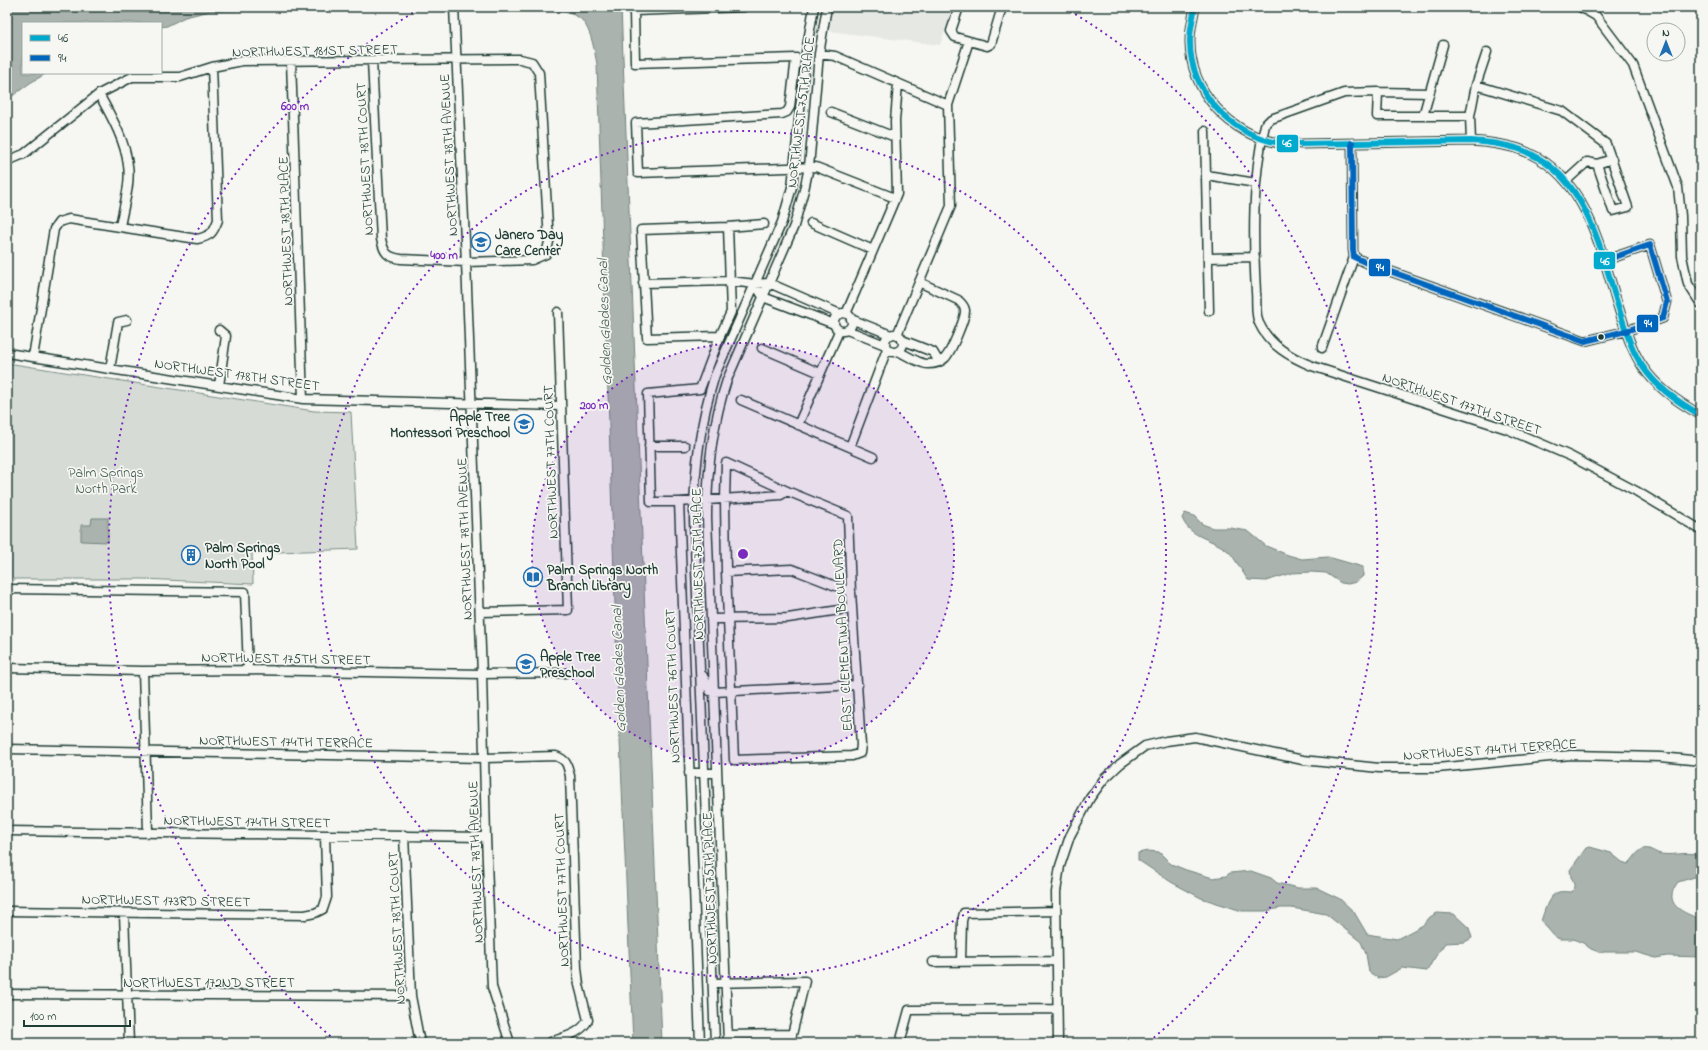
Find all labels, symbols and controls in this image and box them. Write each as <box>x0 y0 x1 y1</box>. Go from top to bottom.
legend <box>22 22 162 74</box>
north arrow <box>1646 22 1686 62</box>
text: N <box>1662 25 1670 41</box>
text: 46 <box>58 30 69 48</box>
street label: NORTHWEST 75TH PLACE <box>782 35 821 189</box>
street label: NORTHWEST 181ST STREET <box>232 40 398 63</box>
text: 94 <box>58 50 67 68</box>
street label: NORTHWEST 78TH AVENUE <box>435 73 464 237</box>
street label: NORTHWEST 78TH COURT <box>351 82 380 236</box>
text: 600 m <box>280 98 310 116</box>
line badge: 46 <box>1276 134 1299 153</box>
text: 46 <box>1281 136 1292 152</box>
street label: NORTHWEST 78TH PLACE <box>273 156 300 306</box>
place label: Janero Day Care Center <box>495 225 564 262</box>
school or university icon: Janero Day Care Center <box>470 231 492 253</box>
text: 400 m <box>429 247 458 265</box>
line badge: 46 <box>1593 251 1616 270</box>
text: 46 <box>1599 254 1610 270</box>
water label: Golden Glades Canal <box>592 256 618 386</box>
line badge: 94 <box>1368 258 1391 277</box>
text: 94 <box>1375 260 1384 276</box>
line badge: 94 <box>1636 314 1659 333</box>
text: 94 <box>1643 316 1652 332</box>
unlabelled marker <box>1596 332 1606 342</box>
street label: NORTHWEST 178TH STREET <box>153 354 321 397</box>
street label: NORTHWEST 177TH STREET <box>1379 367 1544 442</box>
street label: NORTHWEST 77TH COURT <box>538 385 565 539</box>
text: 200 m <box>579 397 609 415</box>
place label: Apple Tree Montessori Preschool <box>390 407 511 444</box>
school or university icon: Apple Tree Montessori Preschool <box>513 413 535 435</box>
street label: NORTHWEST 78TH AVENUE <box>452 457 479 621</box>
park label: Palm Springs North Park <box>68 463 144 500</box>
street label: NORTHWEST 75TH PLACE <box>687 488 710 640</box>
place label: Palm Springs North Pool <box>205 538 280 575</box>
street label: EAST CLEMENTINA BOULEVARD <box>828 538 859 732</box>
building icon: Palm Springs North Pool <box>180 544 202 566</box>
centre of rings <box>736 547 750 561</box>
place label: Palm Springs North Branch Library <box>546 560 659 599</box>
library icon: Palm Springs North Branch Library <box>522 566 544 588</box>
water label: Golden Glades Canal <box>606 603 632 733</box>
street label: NORTHWEST 76TH COURT <box>660 609 687 763</box>
place label: Apple Tree Preschool <box>540 647 601 684</box>
street label: NORTHWEST 175TH STREET <box>201 648 371 671</box>
school or university icon: Apple Tree Preschool <box>515 653 537 675</box>
street label: NORTHWEST 174TH TERRACE <box>199 730 373 755</box>
street label: NORTHWEST 174TH TERRACE <box>1403 734 1578 767</box>
street label: NORTHWEST 78TH AVENUE <box>463 780 490 944</box>
street label: NORTHWEST 174TH STREET <box>163 811 331 834</box>
street label: NORTHWEST 75TH PLACE <box>697 812 724 964</box>
street label: NORTHWEST 77TH COURT <box>549 813 576 967</box>
street label: NORTHWEST 78TH COURT <box>383 851 412 1005</box>
street label: NORTHWEST 173RD STREET <box>81 890 251 913</box>
street label: NORTHWEST 172ND STREET <box>123 973 295 994</box>
scale bar <box>24 1002 130 1028</box>
text: 100 m <box>30 1008 57 1026</box>

